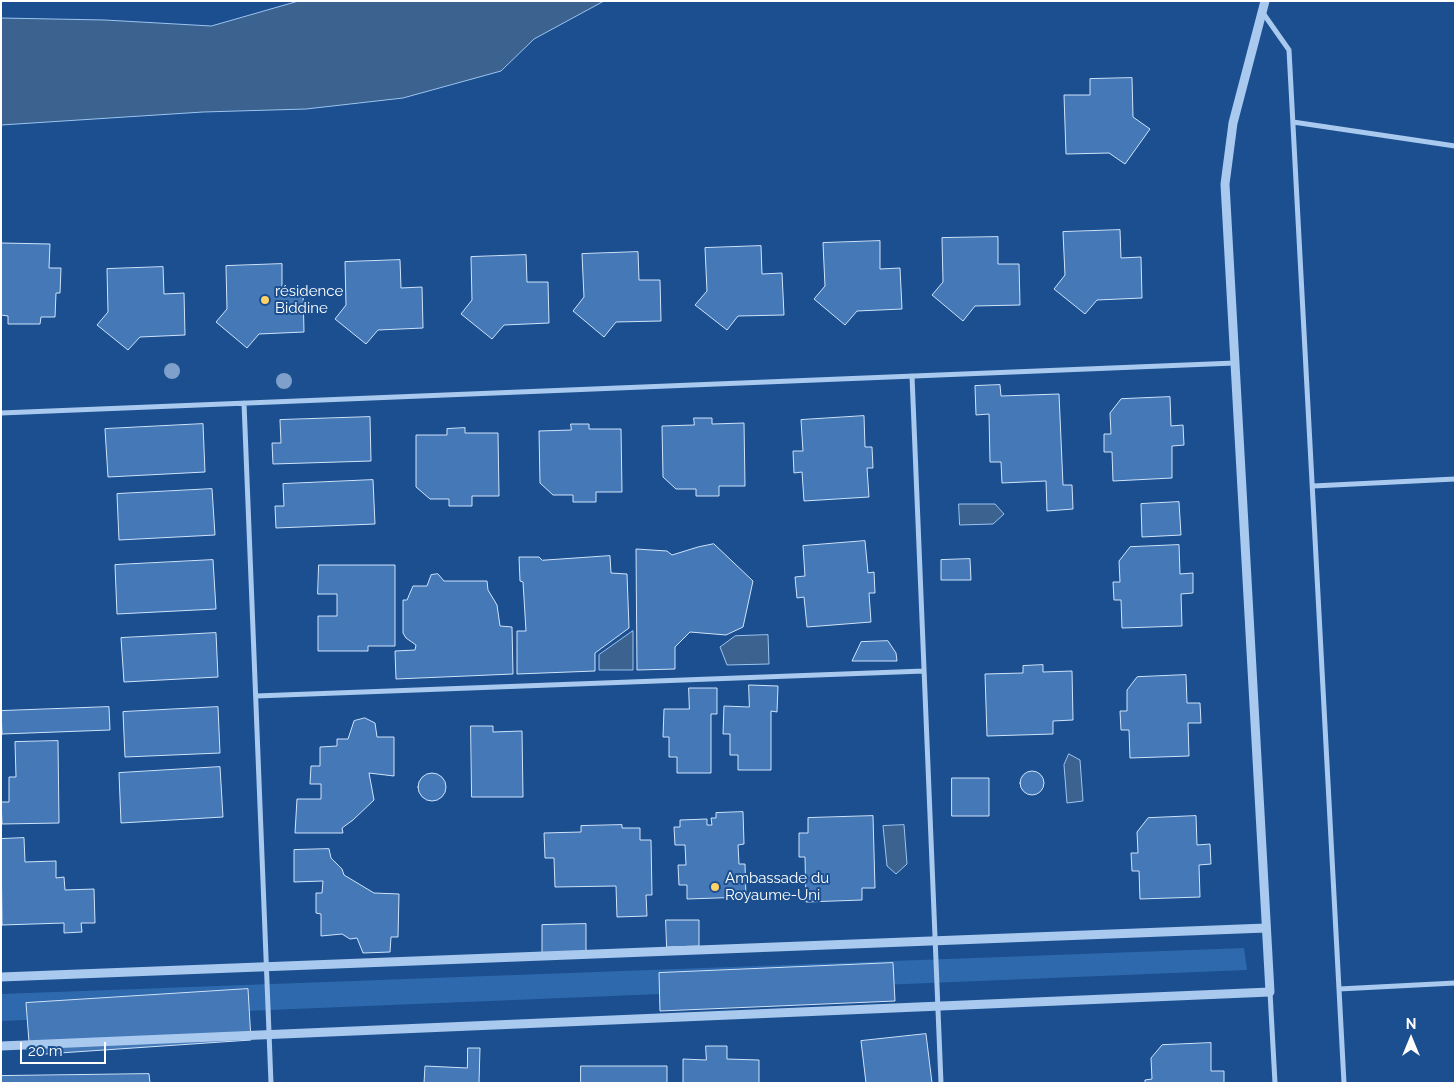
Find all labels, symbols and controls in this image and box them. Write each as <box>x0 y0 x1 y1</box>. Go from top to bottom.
place label: résidence Biddine <box>275 282 343 317</box>
marker: résidence Biddine <box>259 294 271 306</box>
place label: Ambassade du Royaume-Uni <box>725 869 829 904</box>
marker: Ambassade du Royaume-Uni <box>709 881 721 893</box>
north arrow <box>1386 1014 1436 1064</box>
text: N <box>1406 1016 1416 1032</box>
scale bar <box>22 1032 109 1064</box>
text: 20 m <box>28 1042 63 1060</box>

